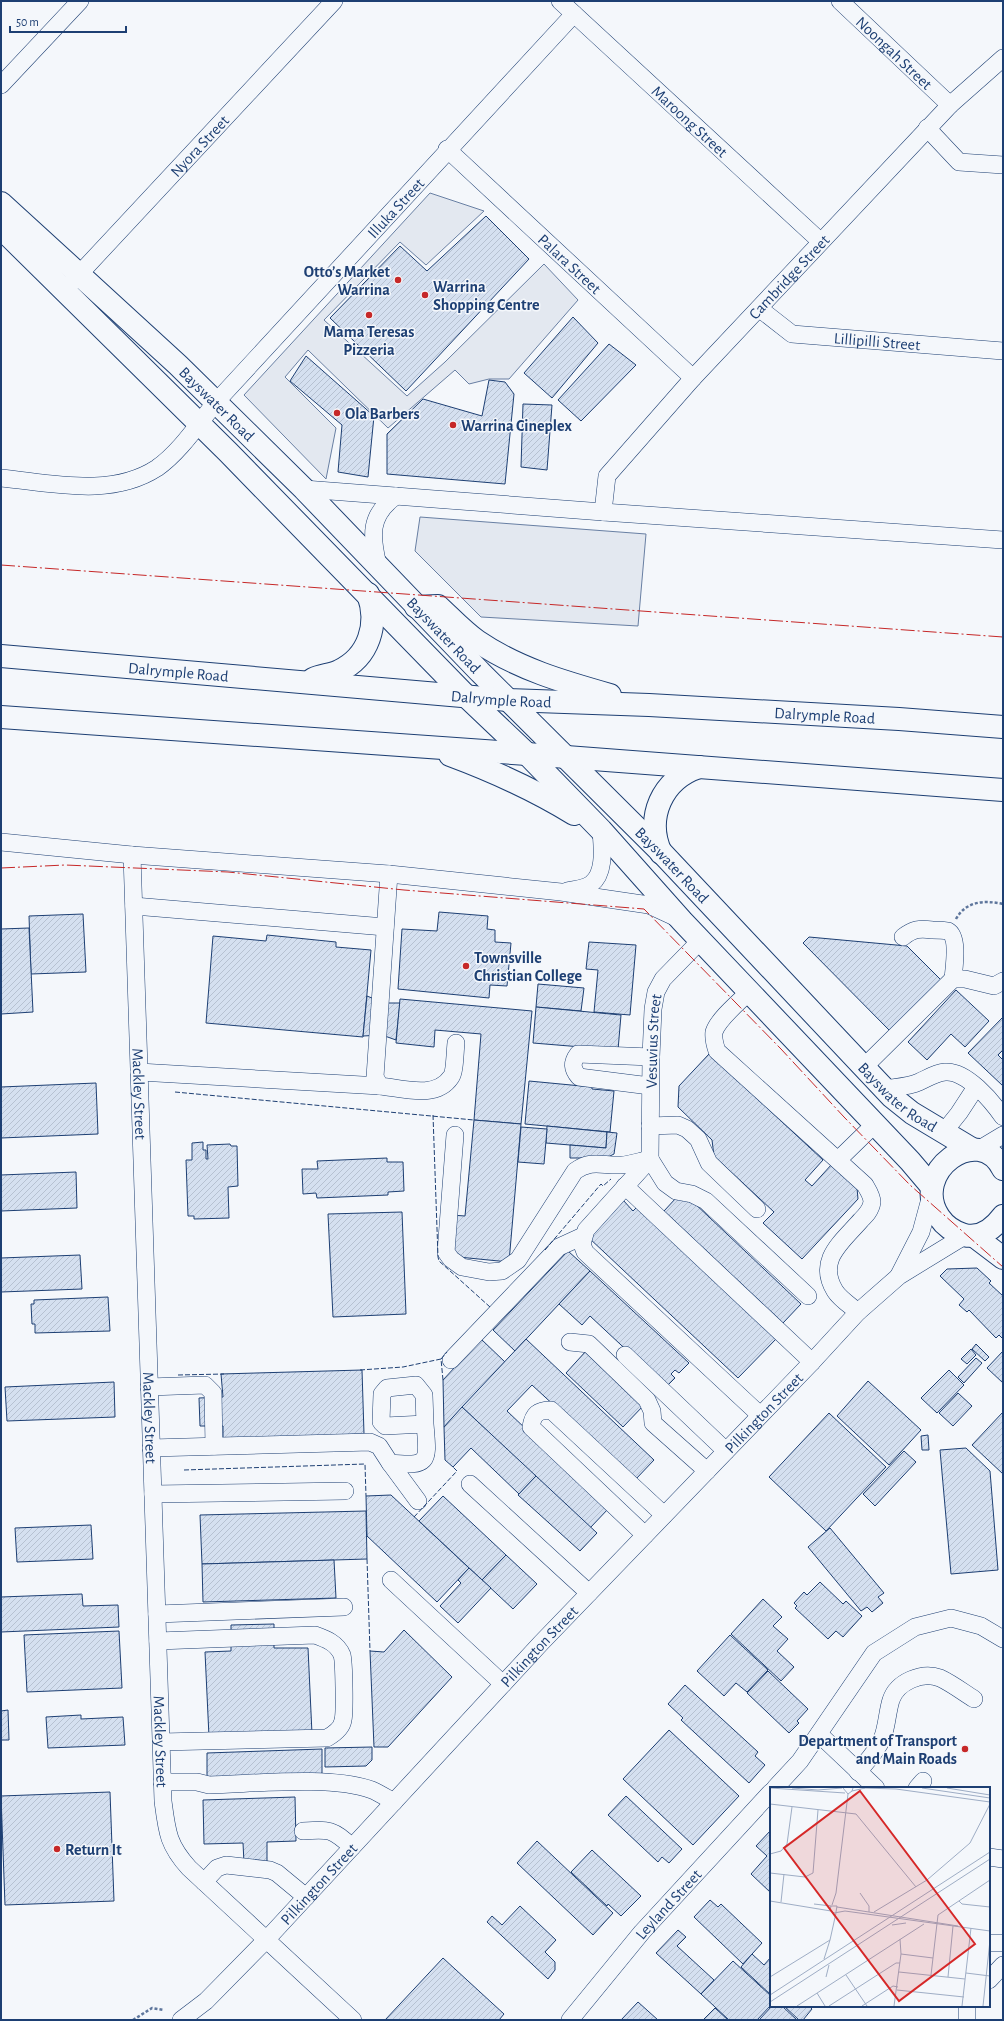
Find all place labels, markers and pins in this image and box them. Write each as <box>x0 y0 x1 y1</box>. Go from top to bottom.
place label: Otto’s Market Warrina <box>304 264 391 298</box>
marker: Otto’s Market Warrina <box>393 275 403 285</box>
place label: Warrina Shopping Centre <box>433 279 540 313</box>
marker: Warrina Shopping Centre <box>420 290 430 300</box>
marker: Mama Teresas Pizzeria <box>364 310 374 320</box>
place label: Mama Teresas Pizzeria <box>324 324 414 358</box>
place label: Ola Barbers <box>345 406 420 422</box>
marker: Ola Barbers <box>332 408 342 418</box>
place label: Warrina Cineplex <box>461 418 573 434</box>
marker: Warrina Cineplex <box>448 420 458 430</box>
place label: Townsville Christian College <box>474 950 582 984</box>
marker: Townsville Christian College <box>461 961 471 971</box>
place label: Department of Transport and Main Roads <box>798 1733 958 1767</box>
marker: Department of Transport and Main Roads <box>960 1744 970 1754</box>
place label: Return It <box>65 1842 122 1858</box>
marker: Return It <box>52 1844 62 1854</box>

